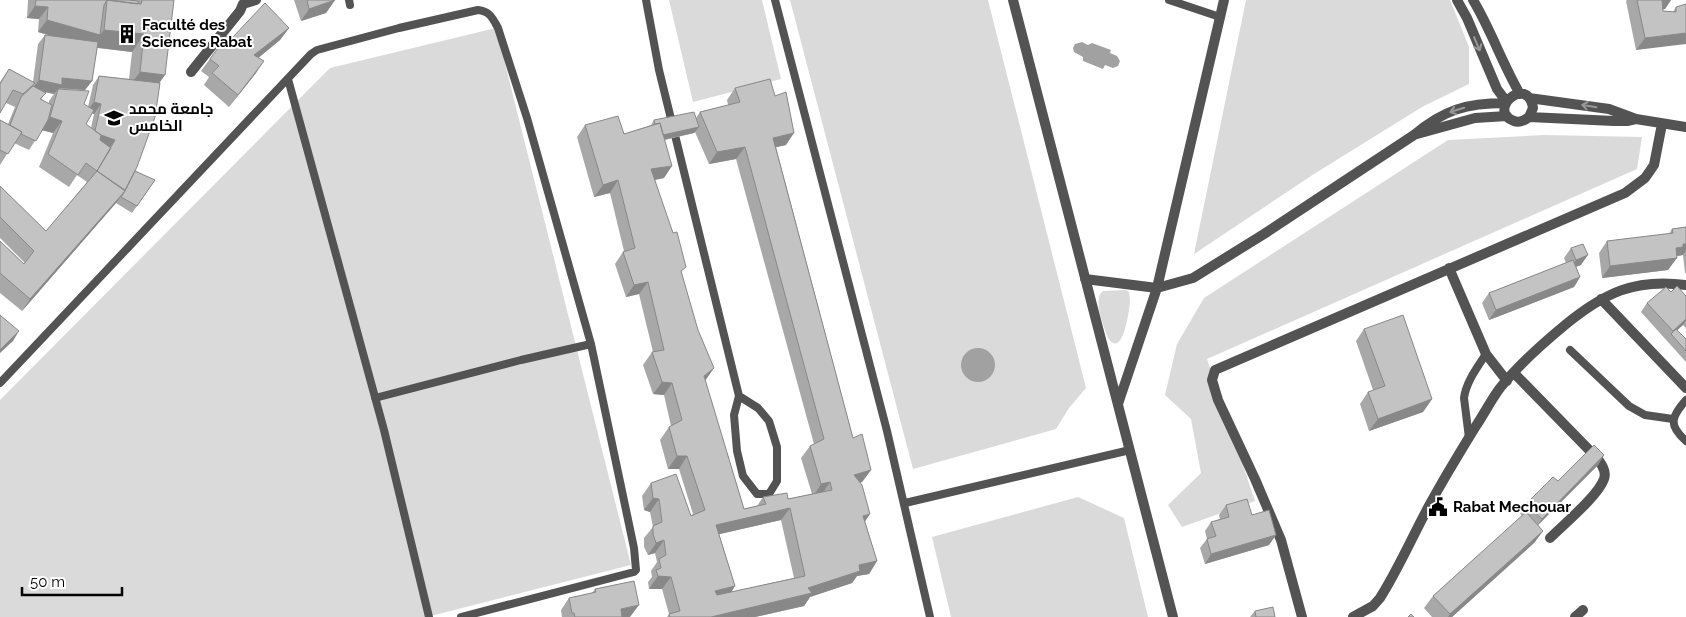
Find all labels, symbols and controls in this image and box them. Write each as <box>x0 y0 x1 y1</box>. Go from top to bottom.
place label: Faculté des Sciences Rabat <box>142 16 252 51</box>
building icon: Faculté des Sciences Rabat <box>116 23 138 45</box>
one-way arrow <box>1473 36 1483 51</box>
place label: جامعة محمد الخامس <box>129 100 214 135</box>
one-way arrow <box>1582 101 1598 111</box>
one-way arrow <box>1450 105 1466 115</box>
school or university icon: جامعة محمد الخامس <box>103 107 125 129</box>
public building icon: Rabat Mechouar <box>1427 496 1449 518</box>
place label: Rabat Mechouar <box>1453 498 1571 516</box>
scale bar <box>22 564 122 596</box>
text: 50 m <box>30 573 65 591</box>

